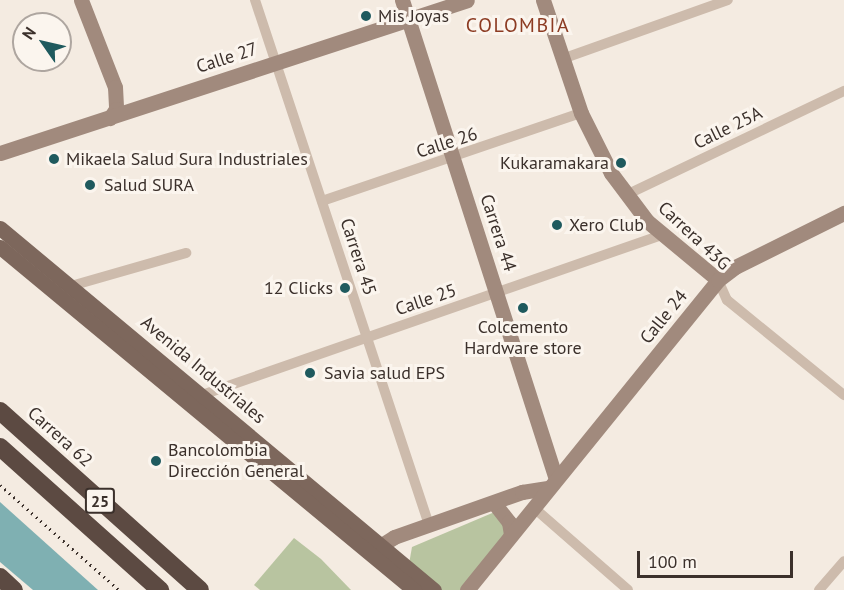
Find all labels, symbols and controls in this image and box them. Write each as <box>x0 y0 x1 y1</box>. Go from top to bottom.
place label: Mis Joyas <box>378 5 449 27</box>
marker: Mis Joyas <box>359 9 373 23</box>
north arrow <box>12 12 72 72</box>
district label: COLOMBIA <box>466 13 570 37</box>
text: N <box>18 23 40 43</box>
street label: Calle 27 <box>194 38 260 78</box>
street label: Calle 25A <box>690 102 766 154</box>
street label: Calle 26 <box>414 123 480 163</box>
place label: Mikaela Salud Sura Industriales <box>66 148 308 170</box>
marker: Mikaela Salud Sura Industriales <box>47 152 61 166</box>
place label: Kukaramakara <box>500 152 609 174</box>
marker: Kukaramakara <box>614 156 628 170</box>
place label: Salud SURA <box>104 174 194 196</box>
marker: Salud SURA <box>81 176 99 194</box>
street label: Carrera 44 <box>475 192 521 274</box>
street label: Carrera 43G <box>653 197 735 275</box>
place label: Xero Club <box>569 214 644 236</box>
street label: Carrera 45 <box>335 216 381 298</box>
marker: Xero Club <box>550 218 564 232</box>
place label: 12 Clicks <box>264 277 333 299</box>
street label: Calle 25 <box>393 280 459 320</box>
marker: 12 Clicks <box>338 281 352 295</box>
street label: Calle 24 <box>636 286 692 348</box>
marker: Colcemento Hardware store <box>516 301 530 315</box>
street label: Avenida Industriales <box>136 312 270 428</box>
place label: Colcemento Hardware store <box>464 317 582 360</box>
place label: Savia salud EPS <box>324 362 445 384</box>
marker: Savia salud EPS <box>301 364 319 382</box>
street label: Carrera 62 <box>23 402 97 472</box>
place label: Bancolombia Dirección General <box>168 440 304 482</box>
marker: Bancolombia Dirección General <box>149 454 163 468</box>
road number: 25 <box>84 488 116 514</box>
scale bar <box>640 539 796 577</box>
text: 100 m <box>648 550 697 573</box>

